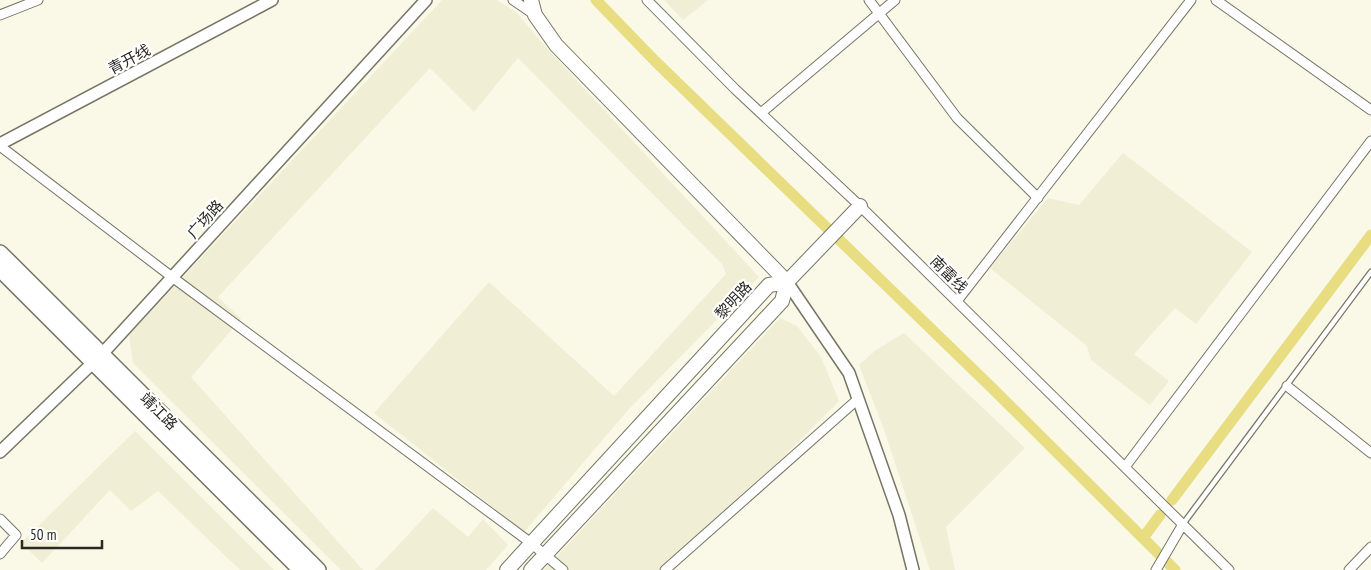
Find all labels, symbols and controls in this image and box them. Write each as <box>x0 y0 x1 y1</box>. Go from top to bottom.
street label: 青开线 <box>105 40 153 78</box>
street label: 广场路 <box>183 196 227 242</box>
street label: 南雷线 <box>926 251 972 297</box>
street label: 黎明路 <box>711 277 755 323</box>
street label: 靖江路 <box>136 388 182 434</box>
scale bar <box>22 518 102 550</box>
text: 50 m <box>30 525 56 544</box>

